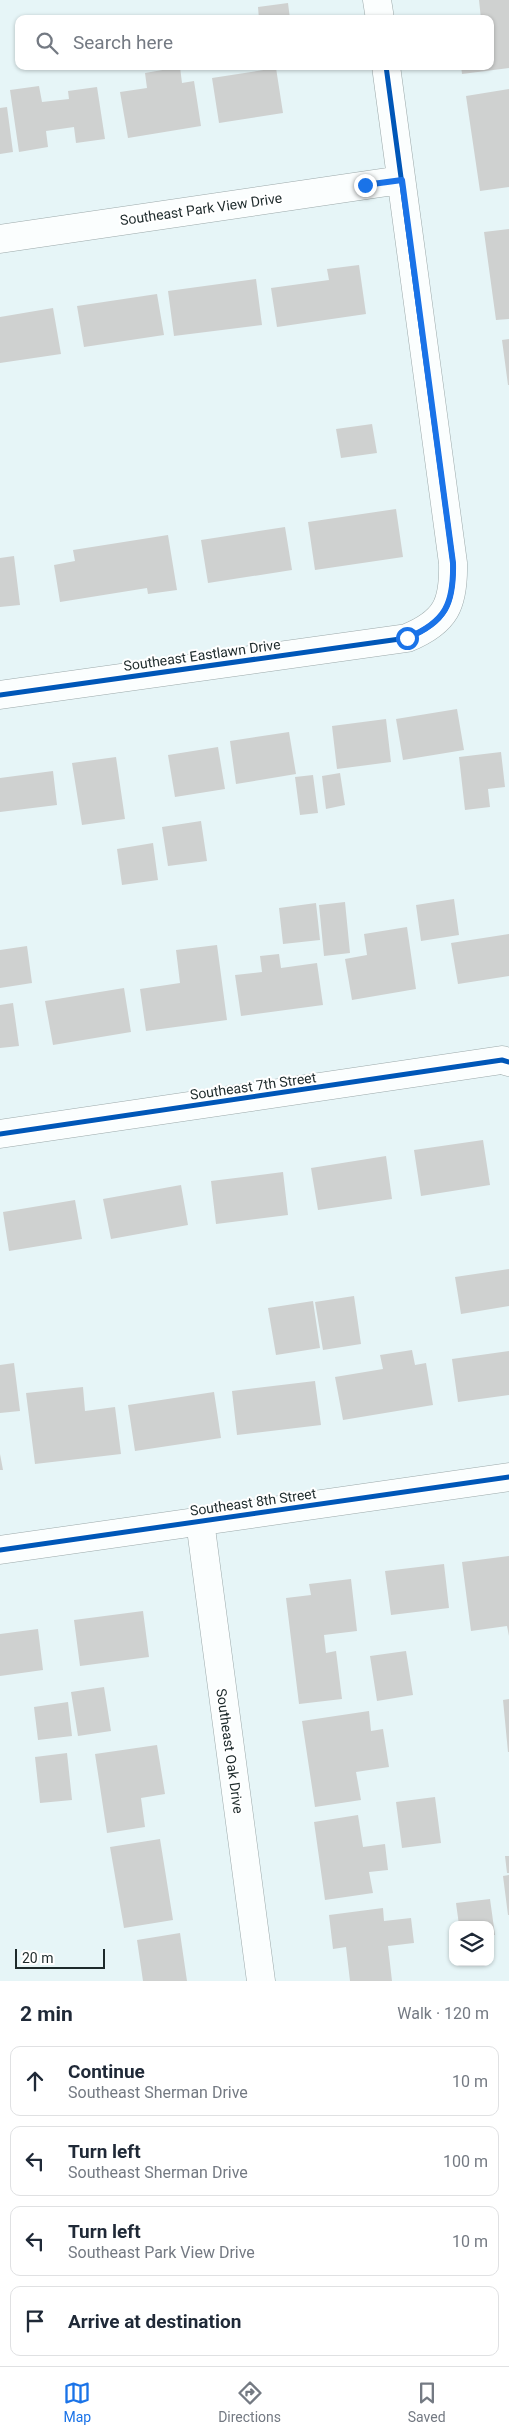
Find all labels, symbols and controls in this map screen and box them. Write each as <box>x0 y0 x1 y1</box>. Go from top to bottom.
search box <box>15 15 494 70</box>
icon: search <box>33 29 61 57</box>
text: Search here <box>73 31 173 54</box>
route end <box>354 174 377 197</box>
street label: Southeast Park View Drive <box>119 190 283 228</box>
route start <box>396 627 419 650</box>
street label: Southeast Eastlawn Drive <box>123 636 281 674</box>
street label: Southeast 7th Street <box>189 1069 317 1103</box>
street label: Southeast 8th Street <box>189 1485 317 1519</box>
street label: Southeast Oak Drive <box>213 1688 247 1814</box>
map controls <box>449 1921 494 1966</box>
button: layers <box>449 1921 494 1966</box>
scale bar <box>15 1946 105 1969</box>
text: 20 m <box>22 1950 54 1966</box>
text: 2 min <box>20 2002 73 2026</box>
text: Walk · 120 m <box>397 2004 489 2023</box>
text: Continue <box>68 2060 145 2083</box>
icon: ahead <box>21 2067 49 2095</box>
text: 10 m <box>452 2072 488 2091</box>
text: Southeast Sherman Drive <box>68 2083 248 2102</box>
text: Turn left <box>68 2140 141 2163</box>
icon: left <box>21 2147 49 2175</box>
text: 100 m <box>443 2152 488 2171</box>
text: Southeast Sherman Drive <box>68 2163 248 2182</box>
text: Turn left <box>68 2220 141 2243</box>
icon: left <box>21 2227 49 2255</box>
text: 10 m <box>452 2232 488 2251</box>
text: Southeast Park View Drive <box>68 2243 255 2262</box>
icon: arrive <box>21 2307 49 2335</box>
text: Arrive at destination <box>68 2310 241 2333</box>
tab: Map <box>63 2379 91 2425</box>
tab: Directions <box>218 2379 281 2425</box>
tab: Saved <box>408 2379 446 2425</box>

